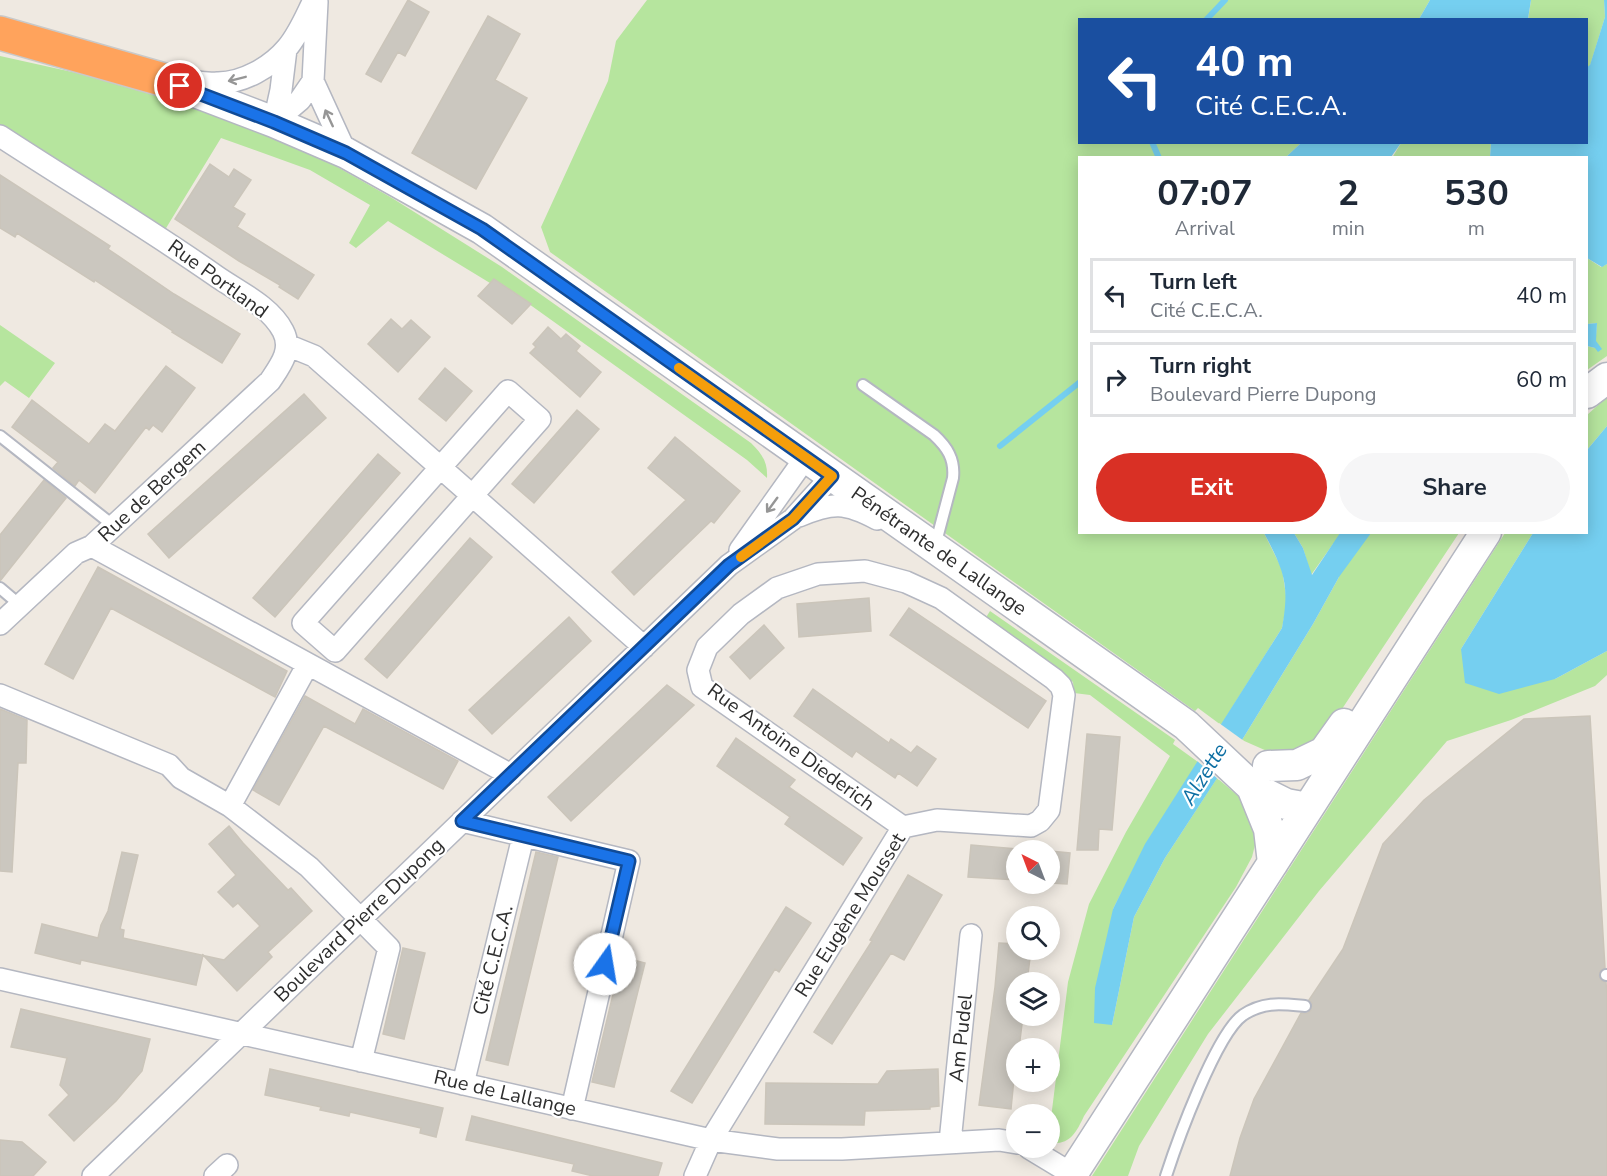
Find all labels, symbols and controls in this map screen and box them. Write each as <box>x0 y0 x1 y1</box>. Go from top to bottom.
text: 40 m <box>1195 34 1294 91</box>
icon: left <box>1096 42 1174 120</box>
pin <box>154 60 205 111</box>
icon: arrive <box>163 69 196 102</box>
one-way arrow <box>228 74 247 86</box>
text: Cité C.E.C.A. <box>1195 88 1347 125</box>
one-way arrow <box>323 109 334 127</box>
text: 07:07 <box>1157 169 1253 218</box>
text: 2 <box>1337 169 1359 218</box>
text: 530 <box>1444 169 1509 218</box>
text: Arrival <box>1175 215 1235 242</box>
text: min <box>1332 215 1365 242</box>
text: m <box>1468 215 1485 242</box>
street label: Rue Portland <box>162 233 274 325</box>
text: Turn left <box>1150 267 1237 297</box>
icon: left <box>1099 279 1132 312</box>
text: 40 m <box>1516 281 1567 311</box>
text: Cité C.E.C.A. <box>1150 297 1263 324</box>
text: Turn right <box>1150 351 1251 381</box>
icon: right <box>1099 363 1132 396</box>
text: 60 m <box>1516 365 1567 395</box>
text: Boulevard Pierre Dupong <box>1150 381 1377 408</box>
street label: Rue de Bergem <box>92 434 212 548</box>
button: Exit <box>1096 453 1327 522</box>
button: Share <box>1339 453 1570 522</box>
street label: Pénétrante de Lallange <box>846 480 1032 622</box>
one-way arrow <box>766 496 778 513</box>
street label: Rue Antoine Diederich <box>702 677 880 817</box>
water label: Alzette <box>1174 738 1234 811</box>
street label: Rue Eugène Mousset <box>788 827 912 1002</box>
street label: Boulevard Pierre Dupong <box>268 832 450 1008</box>
north arrow <box>1006 840 1060 894</box>
map controls <box>1006 840 1060 1158</box>
street label: Cité C.E.C.A. <box>466 902 520 1018</box>
button: search <box>1006 906 1060 960</box>
position arrow <box>573 932 637 996</box>
button: layers <box>1006 972 1060 1026</box>
street label: Am Pudel <box>943 992 979 1084</box>
button: + <box>1006 1038 1060 1092</box>
street label: Rue de Lallange <box>431 1063 579 1123</box>
button: − <box>1006 1104 1060 1158</box>

